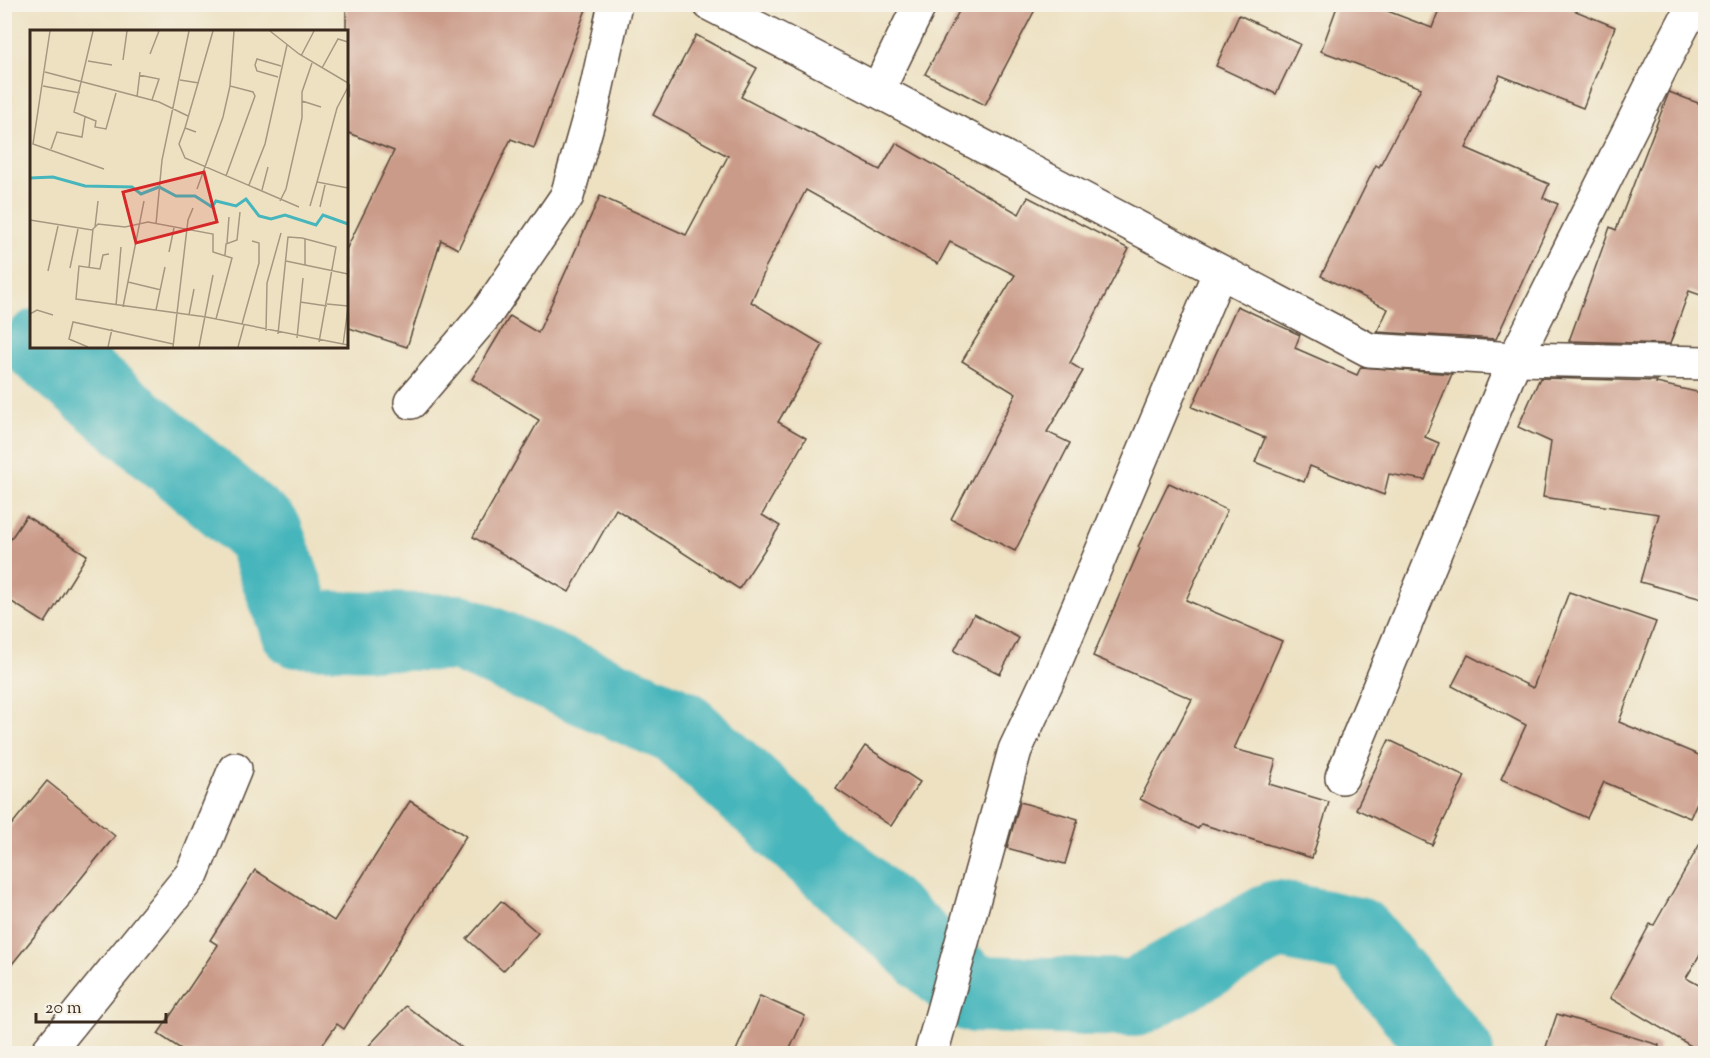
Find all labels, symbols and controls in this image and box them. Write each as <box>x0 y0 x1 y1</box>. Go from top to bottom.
inset map <box>30 30 348 348</box>
scale bar <box>36 986 166 1024</box>
text: 20 m <box>45 996 82 1022</box>

